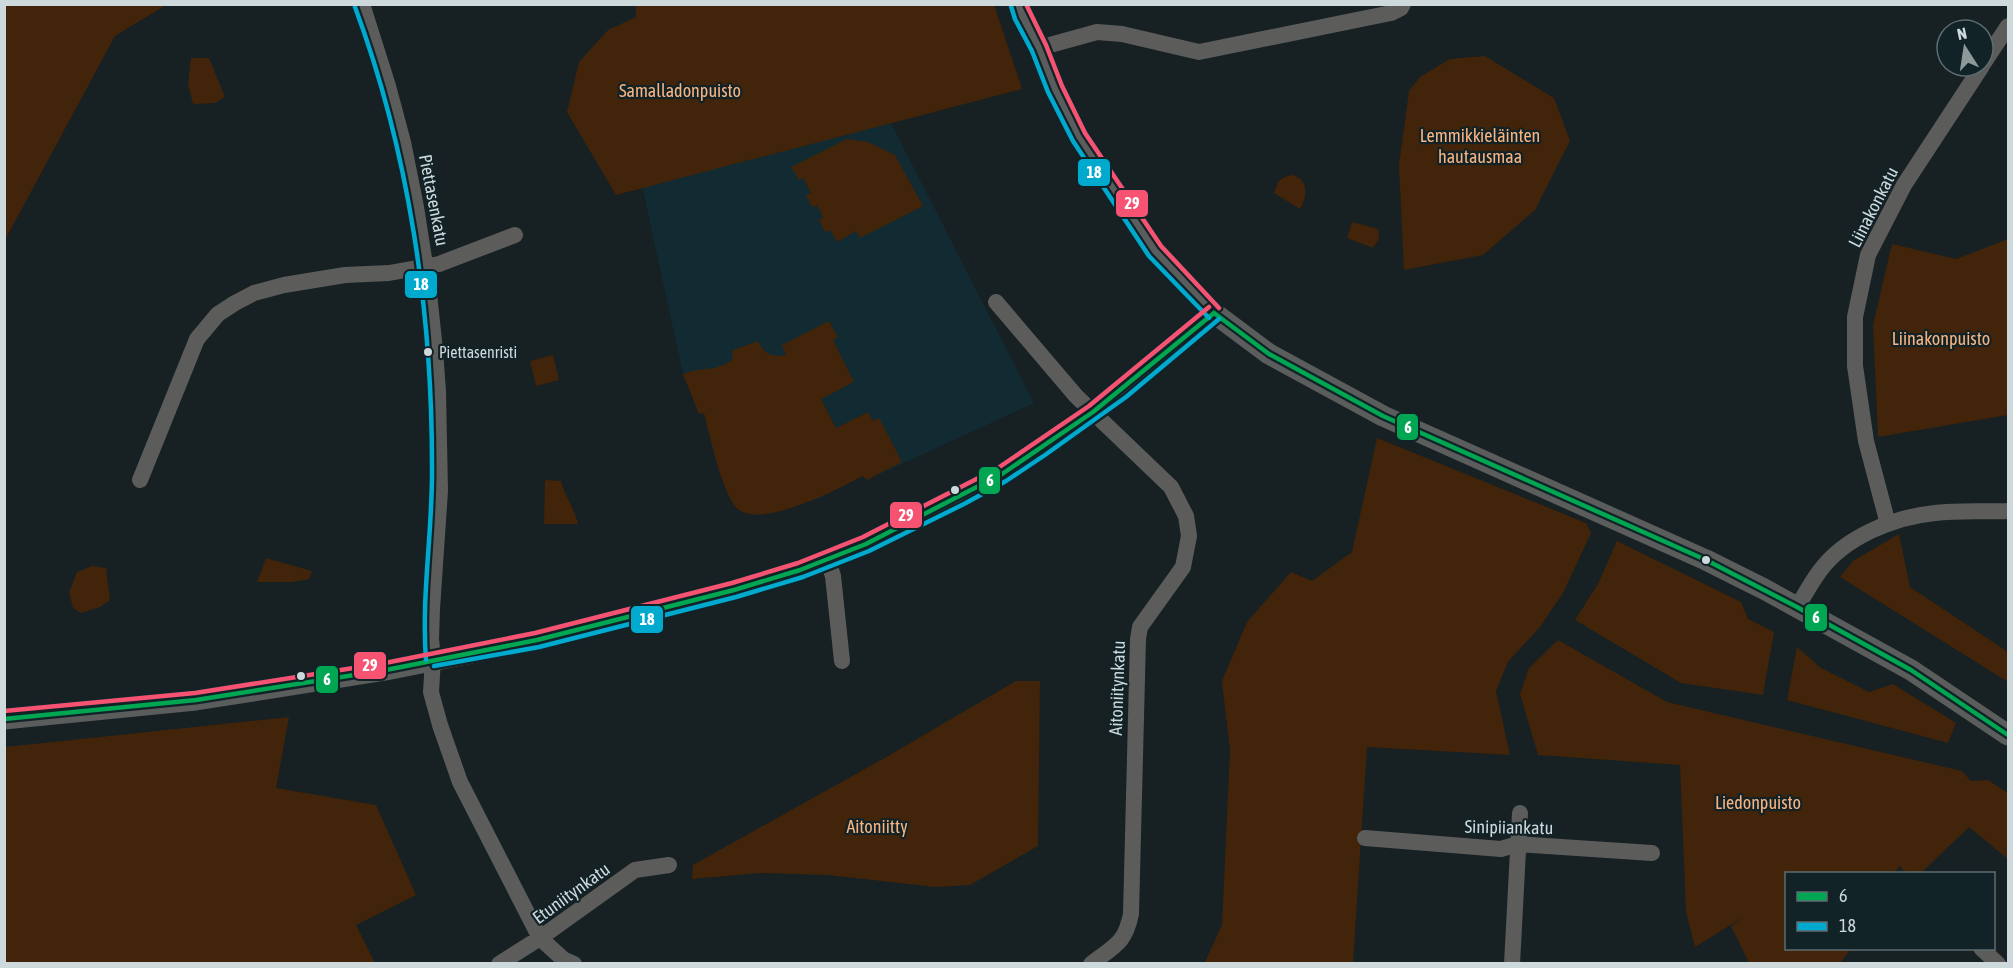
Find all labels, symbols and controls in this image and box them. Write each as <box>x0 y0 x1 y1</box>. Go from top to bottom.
north arrow <box>1935 18 1995 78</box>
text: N <box>1955 24 1968 43</box>
park label: Samalladonpuisto <box>619 80 741 101</box>
park label: Lemmikkieläinten hautausmaa <box>1420 125 1540 167</box>
street label: Piettasenkatu <box>415 152 453 248</box>
line badge: 18 <box>1077 158 1111 187</box>
text: 18 <box>1086 163 1102 181</box>
street label: Liinakonkatu <box>1844 163 1902 251</box>
line badge: 29 <box>1115 189 1149 218</box>
text: 29 <box>1124 194 1140 212</box>
line badge: 18 <box>404 270 438 299</box>
text: 18 <box>413 275 429 293</box>
park label: Liinakonpuisto <box>1892 328 1990 349</box>
place label: Piettasenristi <box>439 343 517 361</box>
marker: Piettasenristi <box>422 346 434 358</box>
line badge: 6 <box>1396 413 1419 441</box>
text: 6 <box>1404 418 1412 436</box>
line badge: 6 <box>978 466 1001 495</box>
text: 6 <box>986 471 994 489</box>
unlabelled marker <box>949 484 961 496</box>
line badge: 29 <box>889 501 923 529</box>
text: 29 <box>898 506 914 524</box>
unlabelled marker <box>1700 554 1712 566</box>
line badge: 6 <box>1804 603 1828 632</box>
line badge: 18 <box>630 605 664 634</box>
text: 6 <box>1812 608 1820 626</box>
text: 18 <box>639 610 655 628</box>
street label: Aitoniitynkatu <box>1105 640 1129 736</box>
line badge: 29 <box>353 651 387 680</box>
text: 29 <box>362 656 378 674</box>
line badge: 6 <box>315 665 339 694</box>
unlabelled marker <box>295 670 307 682</box>
text: 6 <box>323 670 331 688</box>
park label: Liedonpuisto <box>1715 792 1801 813</box>
park label: Aitoniitty <box>846 816 908 837</box>
street label: Sinipiiankatu <box>1464 816 1554 838</box>
street label: Etuniitynkatu <box>528 858 614 928</box>
legend <box>1785 872 1995 950</box>
text: 6 <box>1839 885 1847 906</box>
text: 18 <box>1839 915 1856 936</box>

